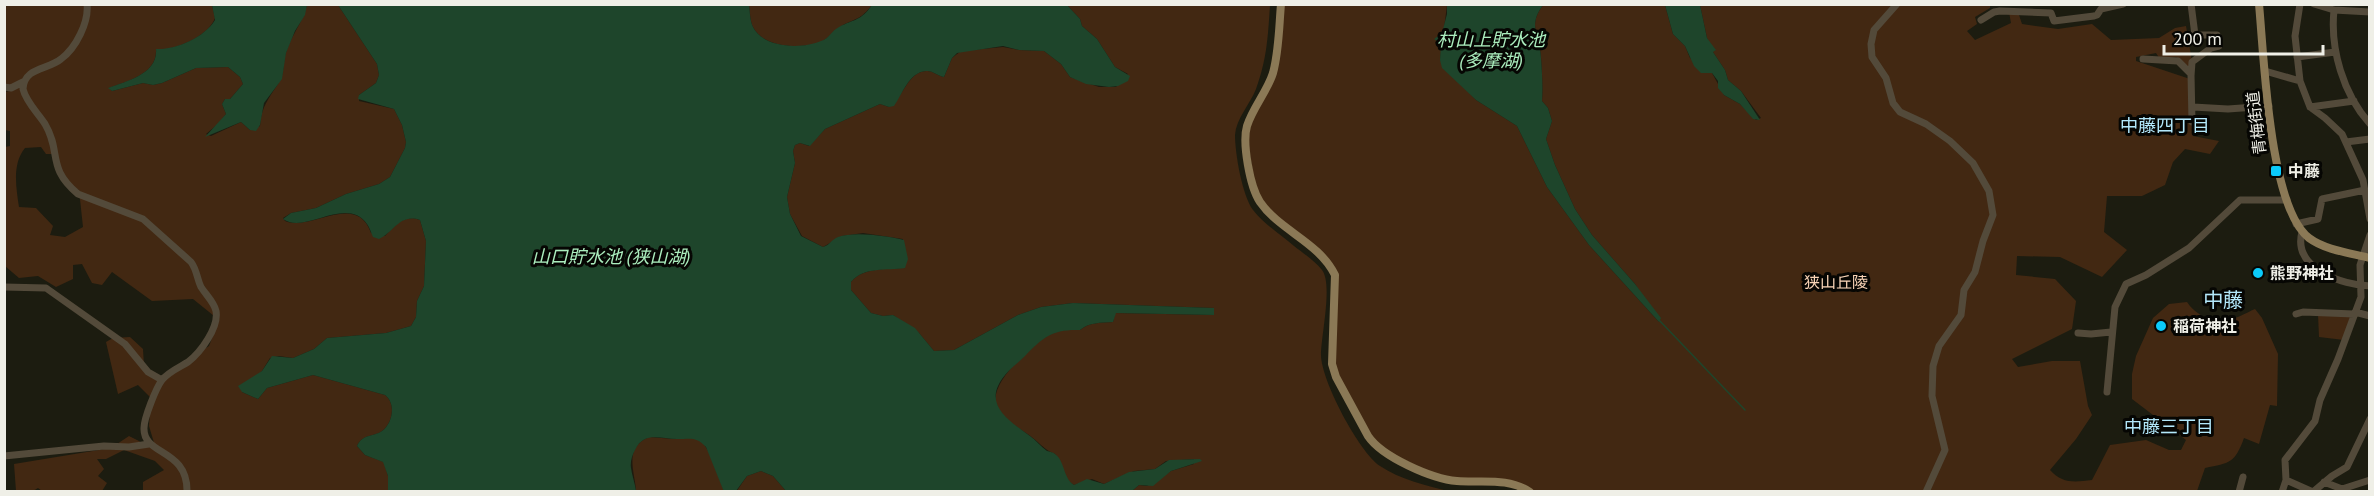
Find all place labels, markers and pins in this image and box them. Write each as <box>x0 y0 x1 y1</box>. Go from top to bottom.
place label: 中藤 <box>2288 161 2320 181</box>
marker: 中藤 <box>2269 164 2283 178</box>
place label: 熊野神社 <box>2270 263 2334 283</box>
marker: 熊野神社 <box>2251 266 2265 280</box>
place label: 稲荷神社 <box>2173 316 2237 336</box>
marker: 稲荷神社 <box>2154 319 2168 333</box>

